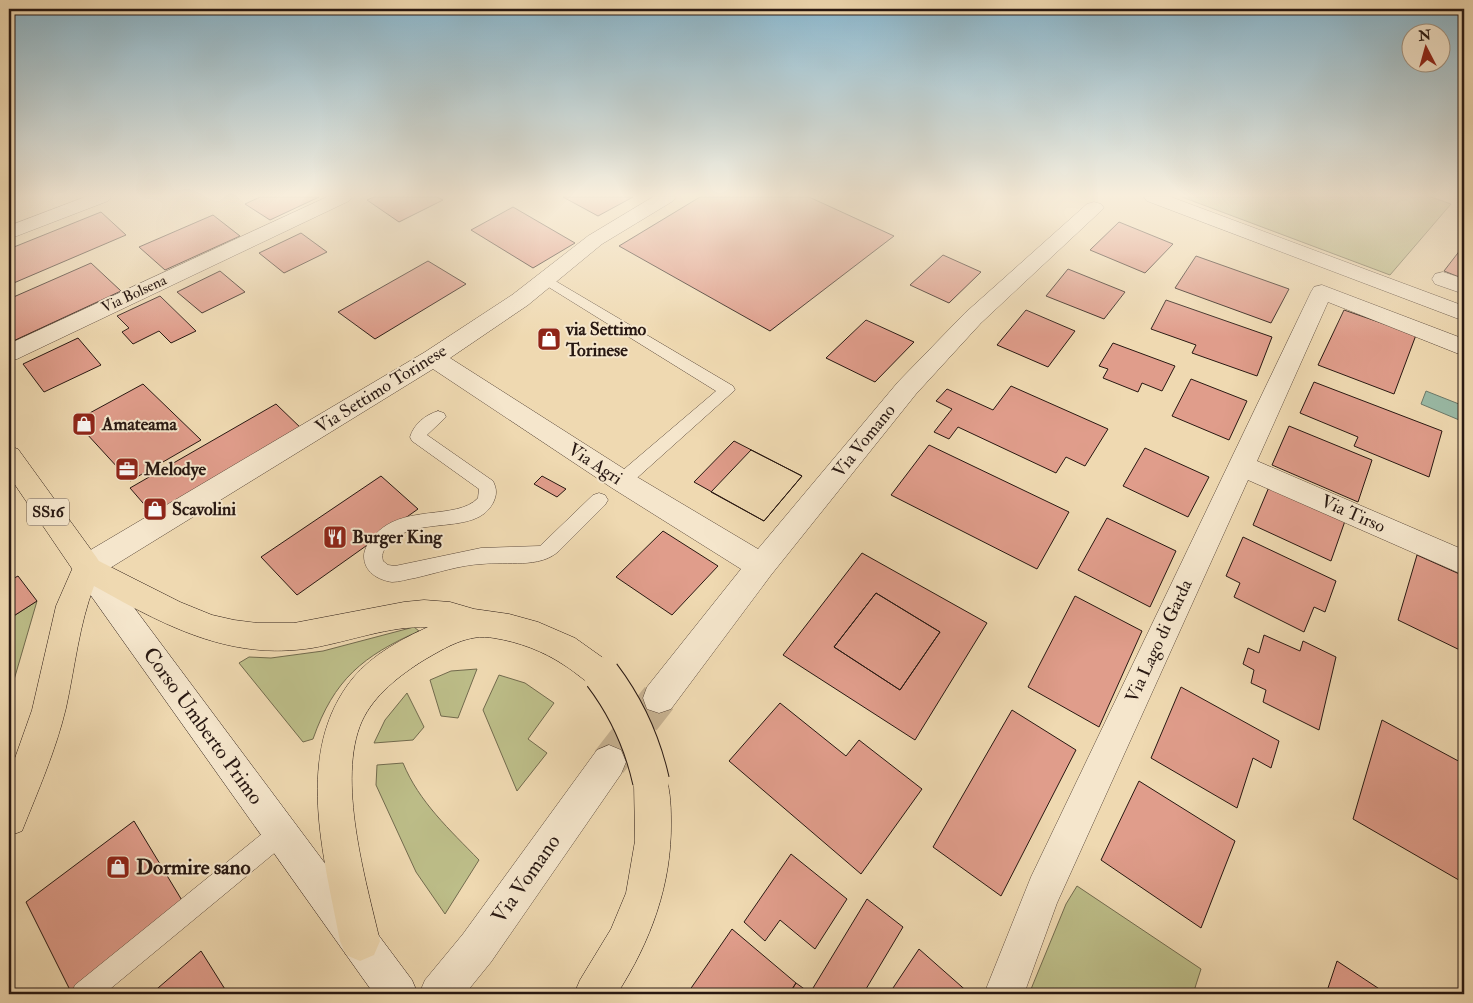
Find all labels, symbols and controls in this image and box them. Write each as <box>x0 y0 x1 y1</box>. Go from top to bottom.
north arrow <box>1400 22 1450 72</box>
text: N <box>1417 26 1432 45</box>
street label: Via Bolsena <box>98 270 170 317</box>
place label: via Settimo Torinese <box>565 318 647 362</box>
shop icon: via Settimo Torinese <box>536 326 562 352</box>
street label: Via Settimo Torinese <box>311 339 451 439</box>
street label: Via Vomano <box>827 399 901 482</box>
shop icon: Amateama <box>71 411 97 437</box>
place label: Amateama <box>101 413 178 436</box>
street label: Via Agri <box>563 438 627 490</box>
office icon: Melodye <box>114 456 140 482</box>
place label: Melodye <box>143 458 206 481</box>
street label: Via Tirso <box>1317 490 1389 538</box>
shop icon: Scavolini <box>142 496 168 522</box>
road number: SS16 <box>27 498 69 526</box>
place label: Scavolini <box>172 498 236 521</box>
restaurant icon: Burger King <box>322 524 348 550</box>
place label: Burger King <box>352 526 443 549</box>
street label: Via Lago di Garda <box>1120 575 1198 706</box>
street label: Corso Umberto Primo <box>137 642 269 810</box>
street label: Via Vomano <box>486 829 566 929</box>
shop icon: Dormire sano <box>105 854 131 880</box>
place label: Dormire sano <box>136 854 251 881</box>

